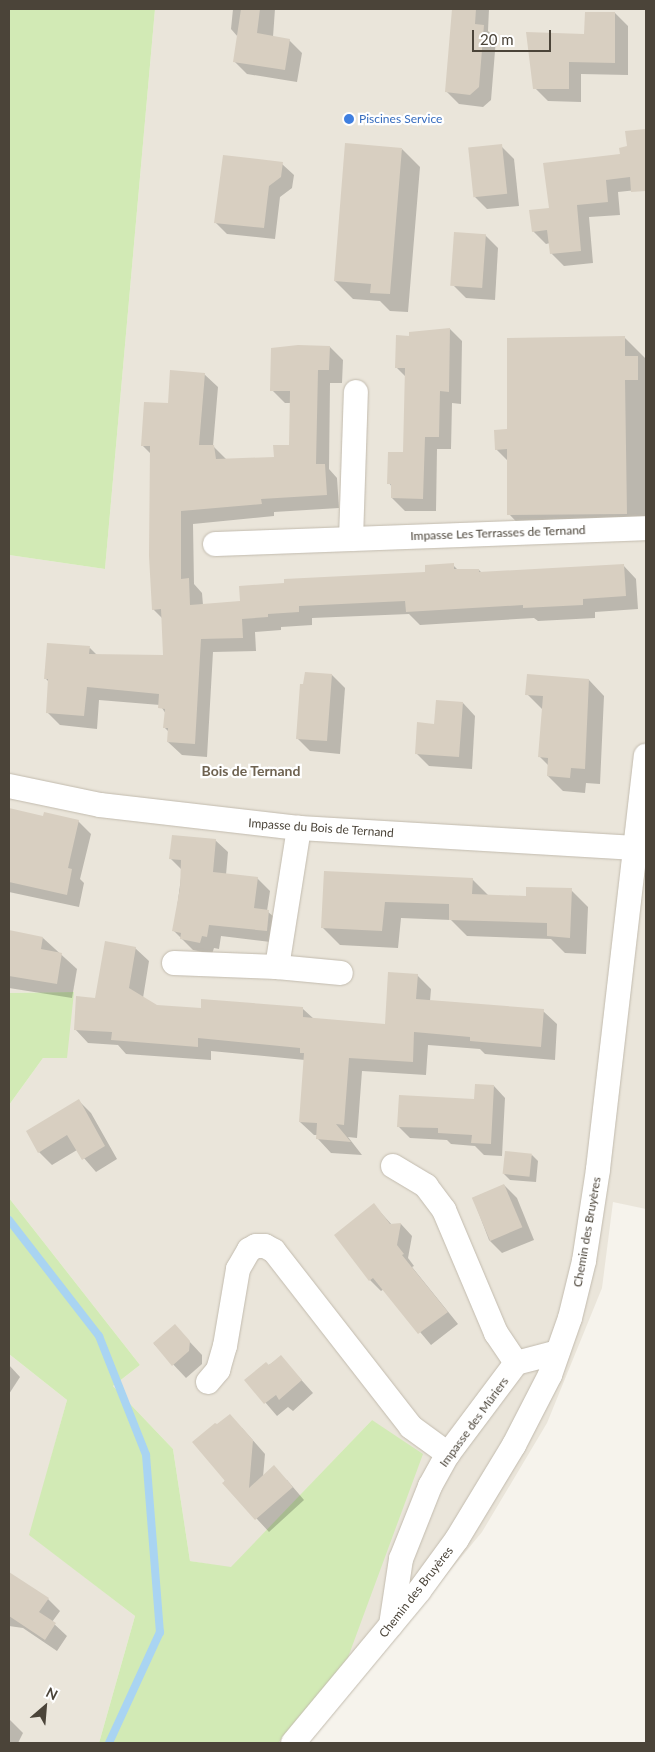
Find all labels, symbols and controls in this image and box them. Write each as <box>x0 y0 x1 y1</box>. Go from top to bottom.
scale bar <box>475 20 554 52</box>
text: 20 m <box>480 30 514 48</box>
place label: Piscines Service <box>359 112 442 126</box>
marker: Piscines Service <box>343 113 355 125</box>
street label: Impasse Les Terrasses de Ternand <box>410 523 586 543</box>
district label: Bois de Ternand <box>201 763 301 779</box>
street label: Impasse du Bois de Ternand <box>248 816 394 840</box>
street label: Chemin des Bruyères <box>570 1176 604 1288</box>
street label: Impasse des Mûriers <box>436 1374 512 1470</box>
street label: Chemin des Bruyères <box>376 1544 456 1640</box>
north arrow <box>20 1682 70 1732</box>
text: N <box>43 1683 61 1703</box>

